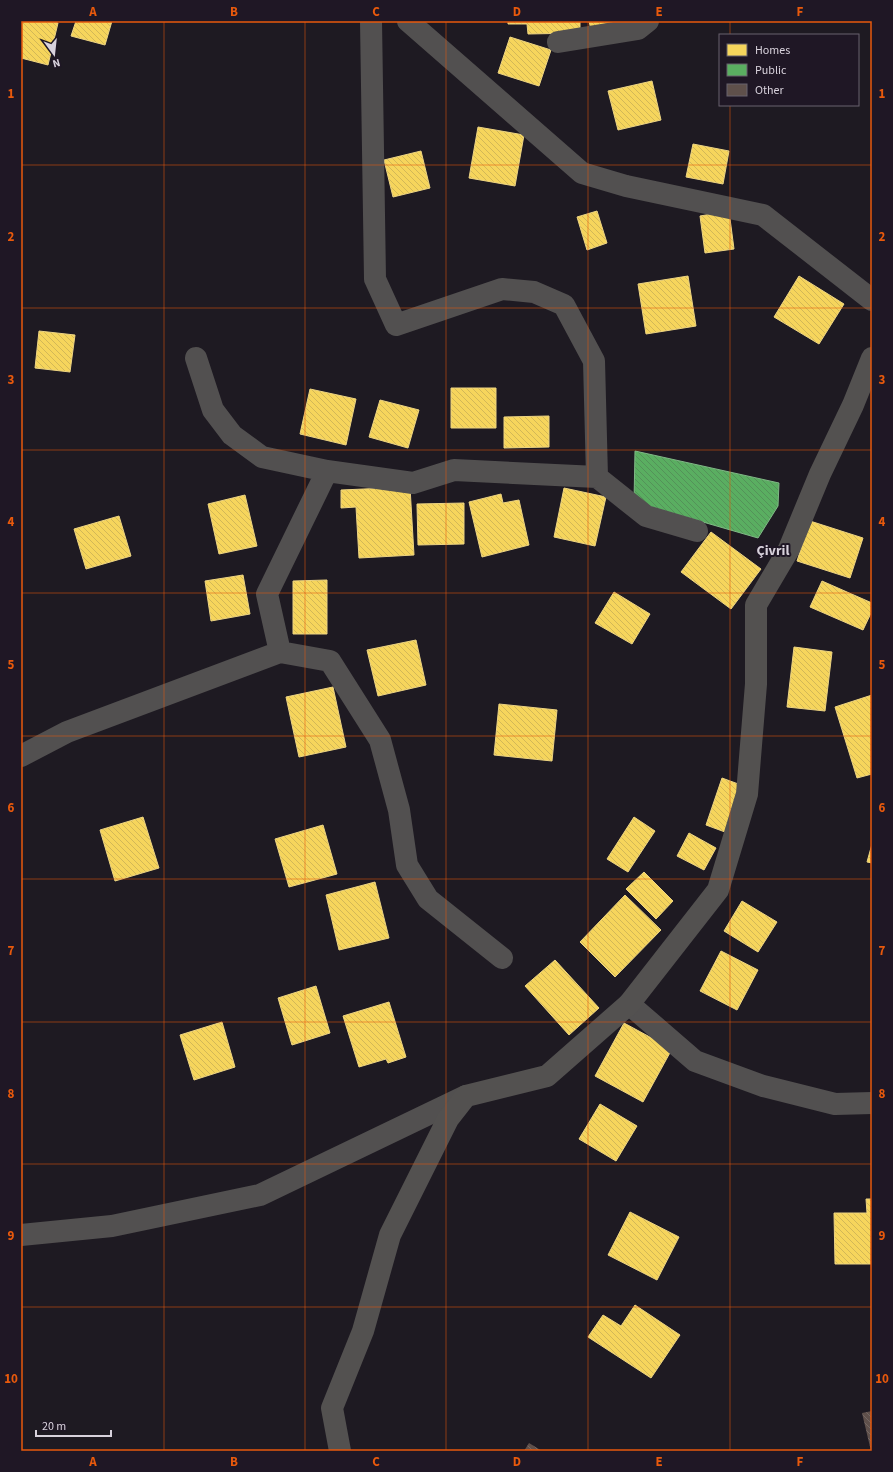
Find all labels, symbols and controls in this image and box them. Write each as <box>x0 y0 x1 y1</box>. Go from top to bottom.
text: A <box>88 3 97 21</box>
text: B <box>230 3 238 21</box>
text: C <box>372 3 380 21</box>
text: D <box>513 3 521 21</box>
text: E <box>655 3 663 21</box>
text: F <box>797 3 804 21</box>
north arrow <box>34 34 74 74</box>
legend <box>719 34 859 106</box>
text: Homes <box>755 42 790 59</box>
text: N <box>51 55 62 71</box>
text: Public <box>755 62 787 79</box>
text: Other <box>755 82 785 99</box>
text: 1 <box>8 85 15 103</box>
text: 1 <box>879 85 886 103</box>
text: 2 <box>8 228 15 246</box>
text: 2 <box>879 228 886 246</box>
text: 3 <box>8 371 15 389</box>
text: 3 <box>879 371 886 389</box>
text: 4 <box>8 513 15 531</box>
text: 4 <box>879 513 886 531</box>
district label: Çivril <box>757 541 789 561</box>
text: 5 <box>8 656 15 674</box>
text: 5 <box>879 656 886 674</box>
text: 6 <box>8 799 15 817</box>
text: 6 <box>879 799 886 817</box>
text: 7 <box>8 942 15 960</box>
text: 7 <box>879 942 886 960</box>
text: 8 <box>8 1085 15 1103</box>
text: 8 <box>879 1085 886 1103</box>
text: 9 <box>8 1227 15 1245</box>
text: 9 <box>879 1227 886 1245</box>
text: 10 <box>4 1370 18 1388</box>
text: 10 <box>875 1370 889 1388</box>
scale bar <box>36 1412 111 1438</box>
text: 20 m <box>42 1418 66 1435</box>
text: A <box>88 1453 97 1471</box>
text: B <box>230 1453 238 1471</box>
text: C <box>372 1453 380 1471</box>
text: D <box>513 1453 521 1471</box>
text: E <box>655 1453 663 1471</box>
text: F <box>797 1453 804 1471</box>

